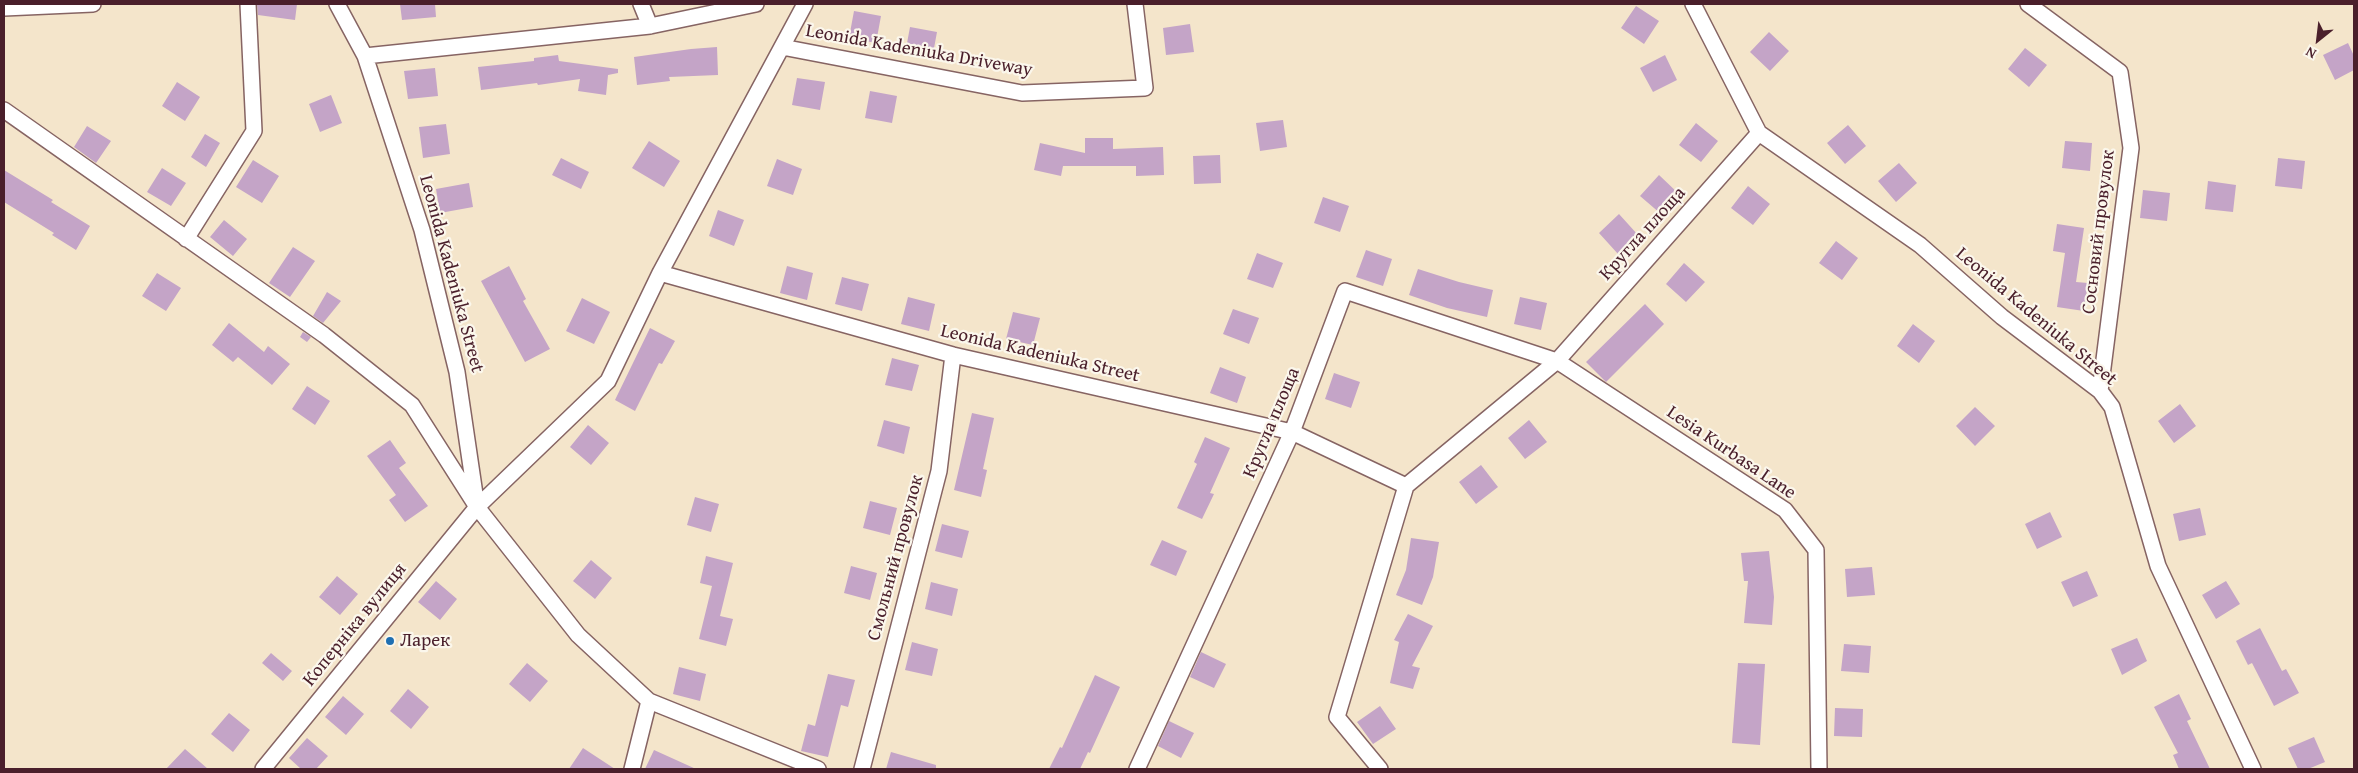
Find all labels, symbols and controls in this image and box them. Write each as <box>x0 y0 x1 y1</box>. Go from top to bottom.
north arrow <box>2293 15 2343 65</box>
street label: Leonida Kadeniuka Driveway <box>804 20 1034 82</box>
text: N <box>2302 42 2320 64</box>
street label: Сосновий провулок <box>2078 149 2120 315</box>
street label: Leonida Kadeniuka Street <box>414 173 488 375</box>
street label: Кругла площа <box>1595 183 1691 285</box>
street label: Leonida Kadeniuka Street <box>1951 243 2121 391</box>
street label: Leonida Kadeniuka Street <box>938 320 1142 388</box>
street label: Кругла площа <box>1238 364 1306 482</box>
street label: Lesia Kurbasa Lane <box>1662 401 1800 505</box>
street label: Смольний провулок <box>863 473 929 643</box>
street label: Коперніка вулиця <box>298 559 412 691</box>
place label: Ларек <box>400 630 450 652</box>
marker: Ларек <box>384 635 396 647</box>

